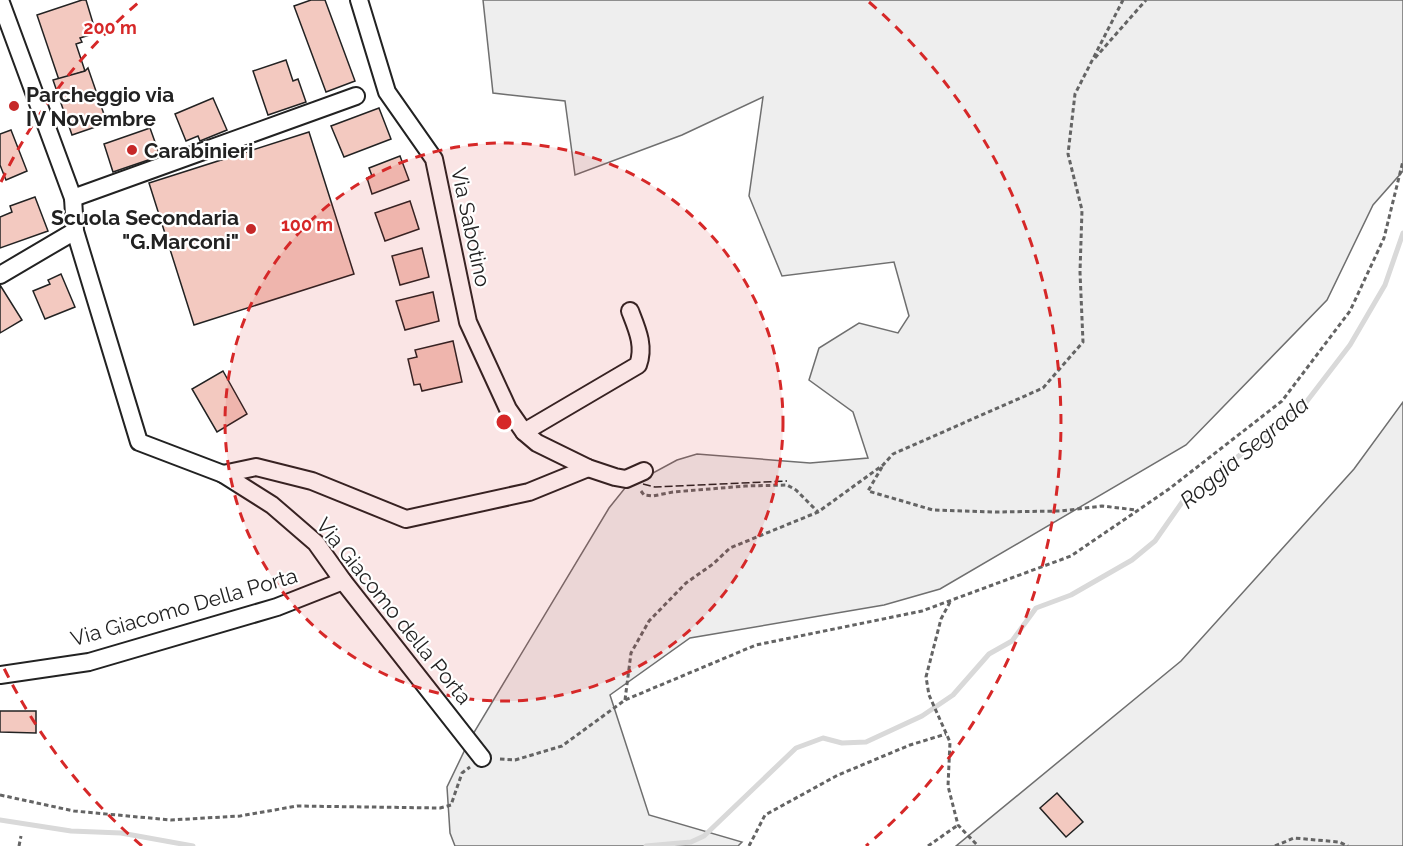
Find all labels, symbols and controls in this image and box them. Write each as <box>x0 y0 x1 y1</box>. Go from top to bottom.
text: 200 m <box>83 17 137 38</box>
place label: Parcheggio via IV Novembre <box>26 82 174 131</box>
marker: Parcheggio via IV Novembre <box>7 99 21 113</box>
place label: Carabinieri <box>144 138 253 163</box>
marker: Carabinieri <box>125 143 139 157</box>
street label: Via Sabotino <box>446 165 496 289</box>
place label: Scuola Secondaria "G.Marconi" <box>51 205 239 254</box>
text: 100 m <box>281 214 333 235</box>
marker: Scuola Secondaria "G.Marconi" <box>244 222 258 236</box>
water label: Roggia Segrada <box>1174 391 1314 513</box>
centre of rings <box>494 412 514 432</box>
street label: Via Giacomo della Porta <box>311 513 477 709</box>
street label: Via Giacomo Della Porta <box>68 563 300 651</box>

